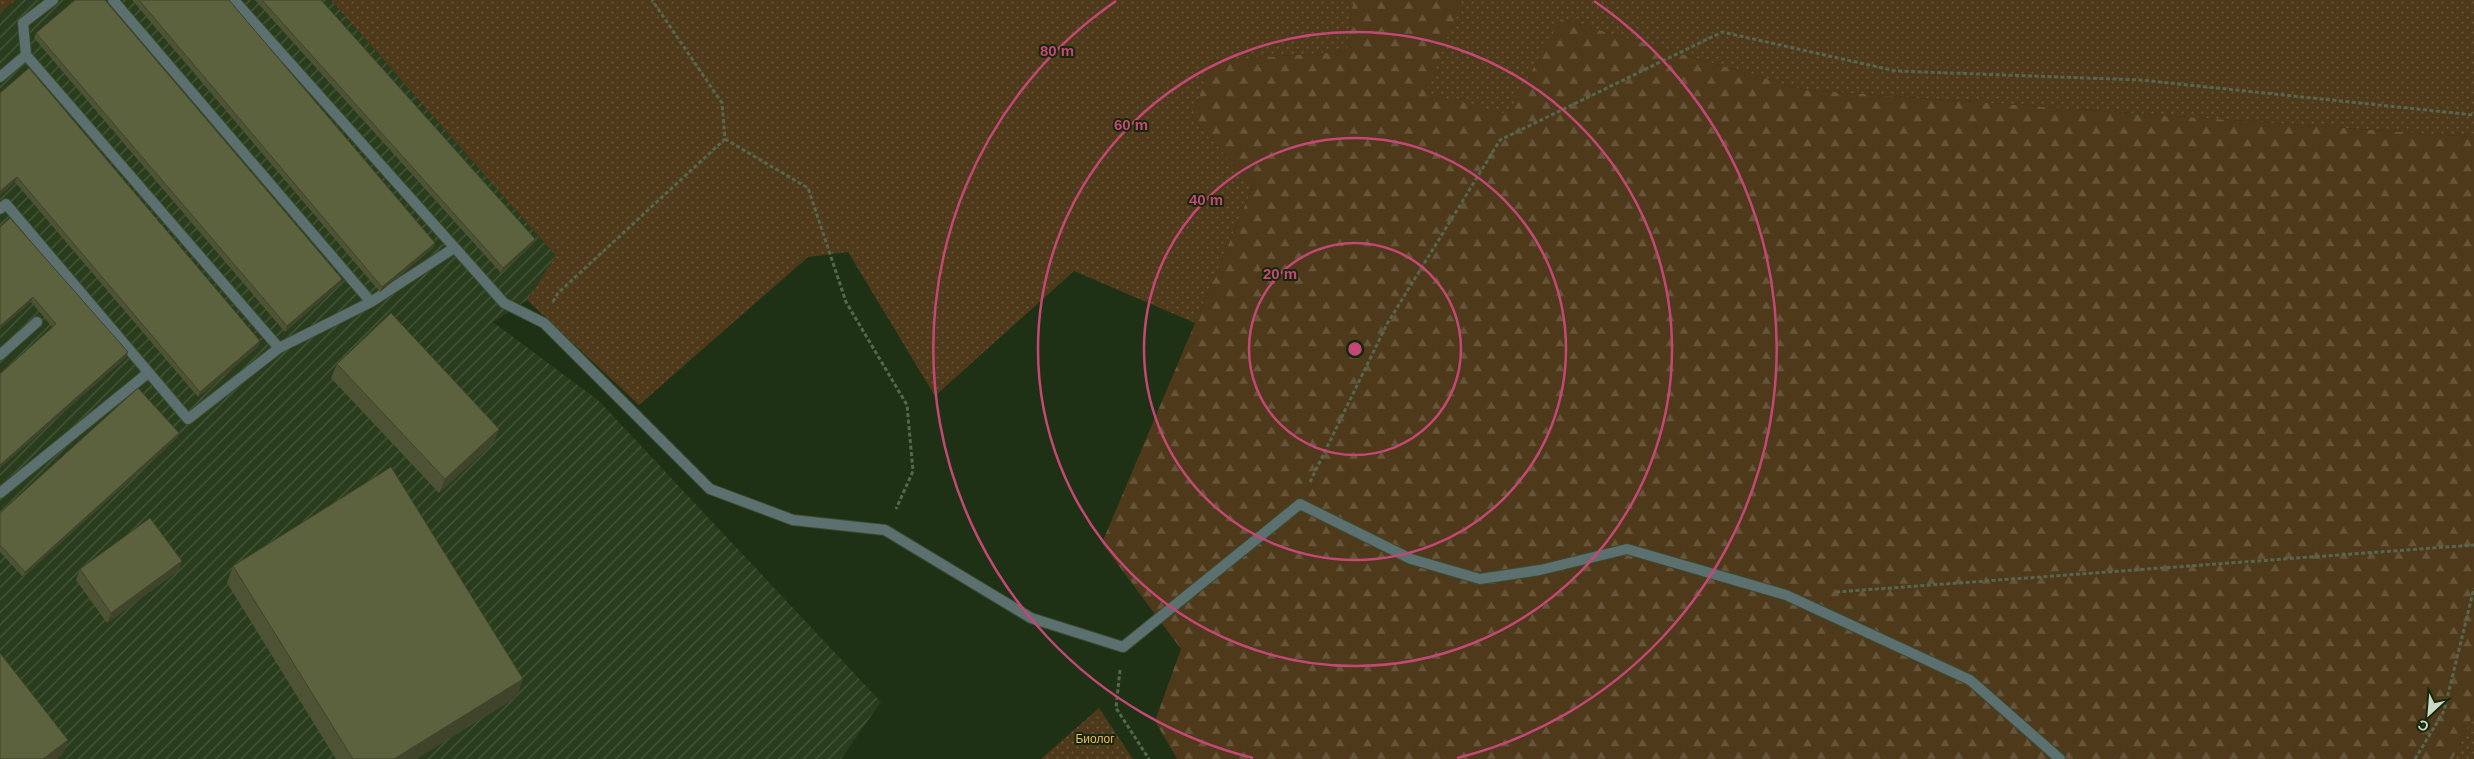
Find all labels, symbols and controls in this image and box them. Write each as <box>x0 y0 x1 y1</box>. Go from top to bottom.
text: 80 m <box>1040 42 1074 59</box>
text: 60 m <box>1114 116 1148 133</box>
text: 40 m <box>1189 191 1223 208</box>
text: 20 m <box>1263 265 1297 282</box>
centre of rings <box>1346 340 1364 358</box>
north arrow <box>2404 689 2454 739</box>
text: С <box>2415 716 2431 735</box>
park label: Биолог <box>1075 732 1115 746</box>

